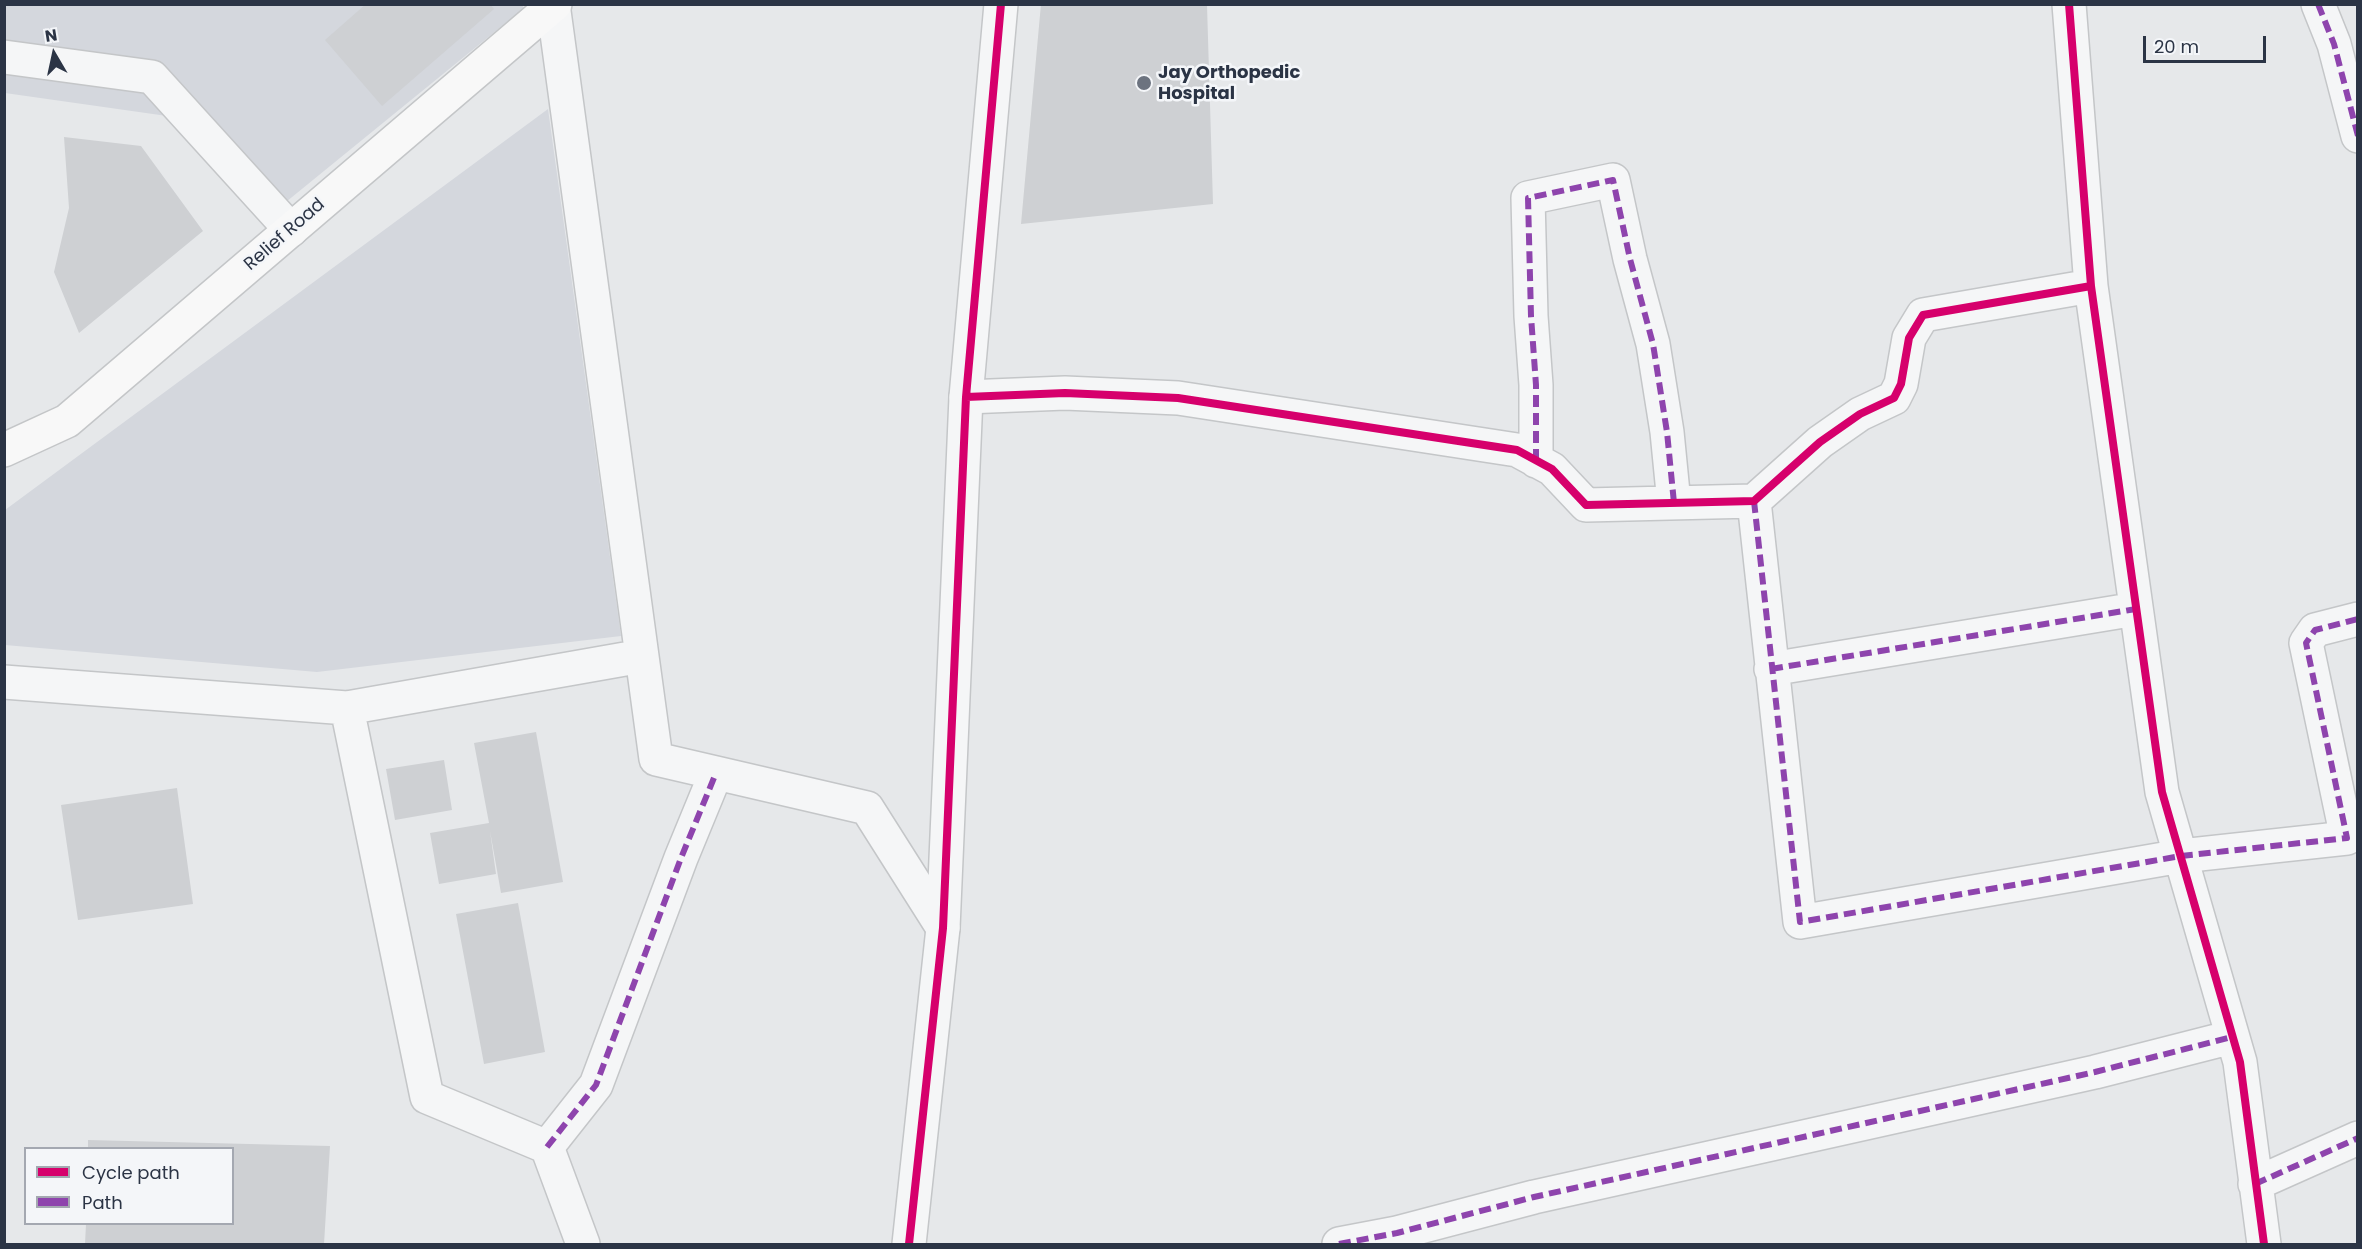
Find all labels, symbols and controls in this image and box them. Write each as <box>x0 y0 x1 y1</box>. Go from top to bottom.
text: N <box>43 23 59 48</box>
north arrow <box>24 24 84 84</box>
scale bar <box>2146 24 2269 62</box>
text: 20 m <box>2154 34 2199 59</box>
place label: Jay Orthopedic Hospital <box>1158 62 1300 104</box>
marker: Jay Orthopedic Hospital <box>1135 74 1153 92</box>
street label: Relief Road <box>240 194 330 276</box>
legend <box>24 1147 234 1225</box>
text: Cycle path <box>82 1160 180 1185</box>
text: Path <box>82 1190 123 1215</box>

